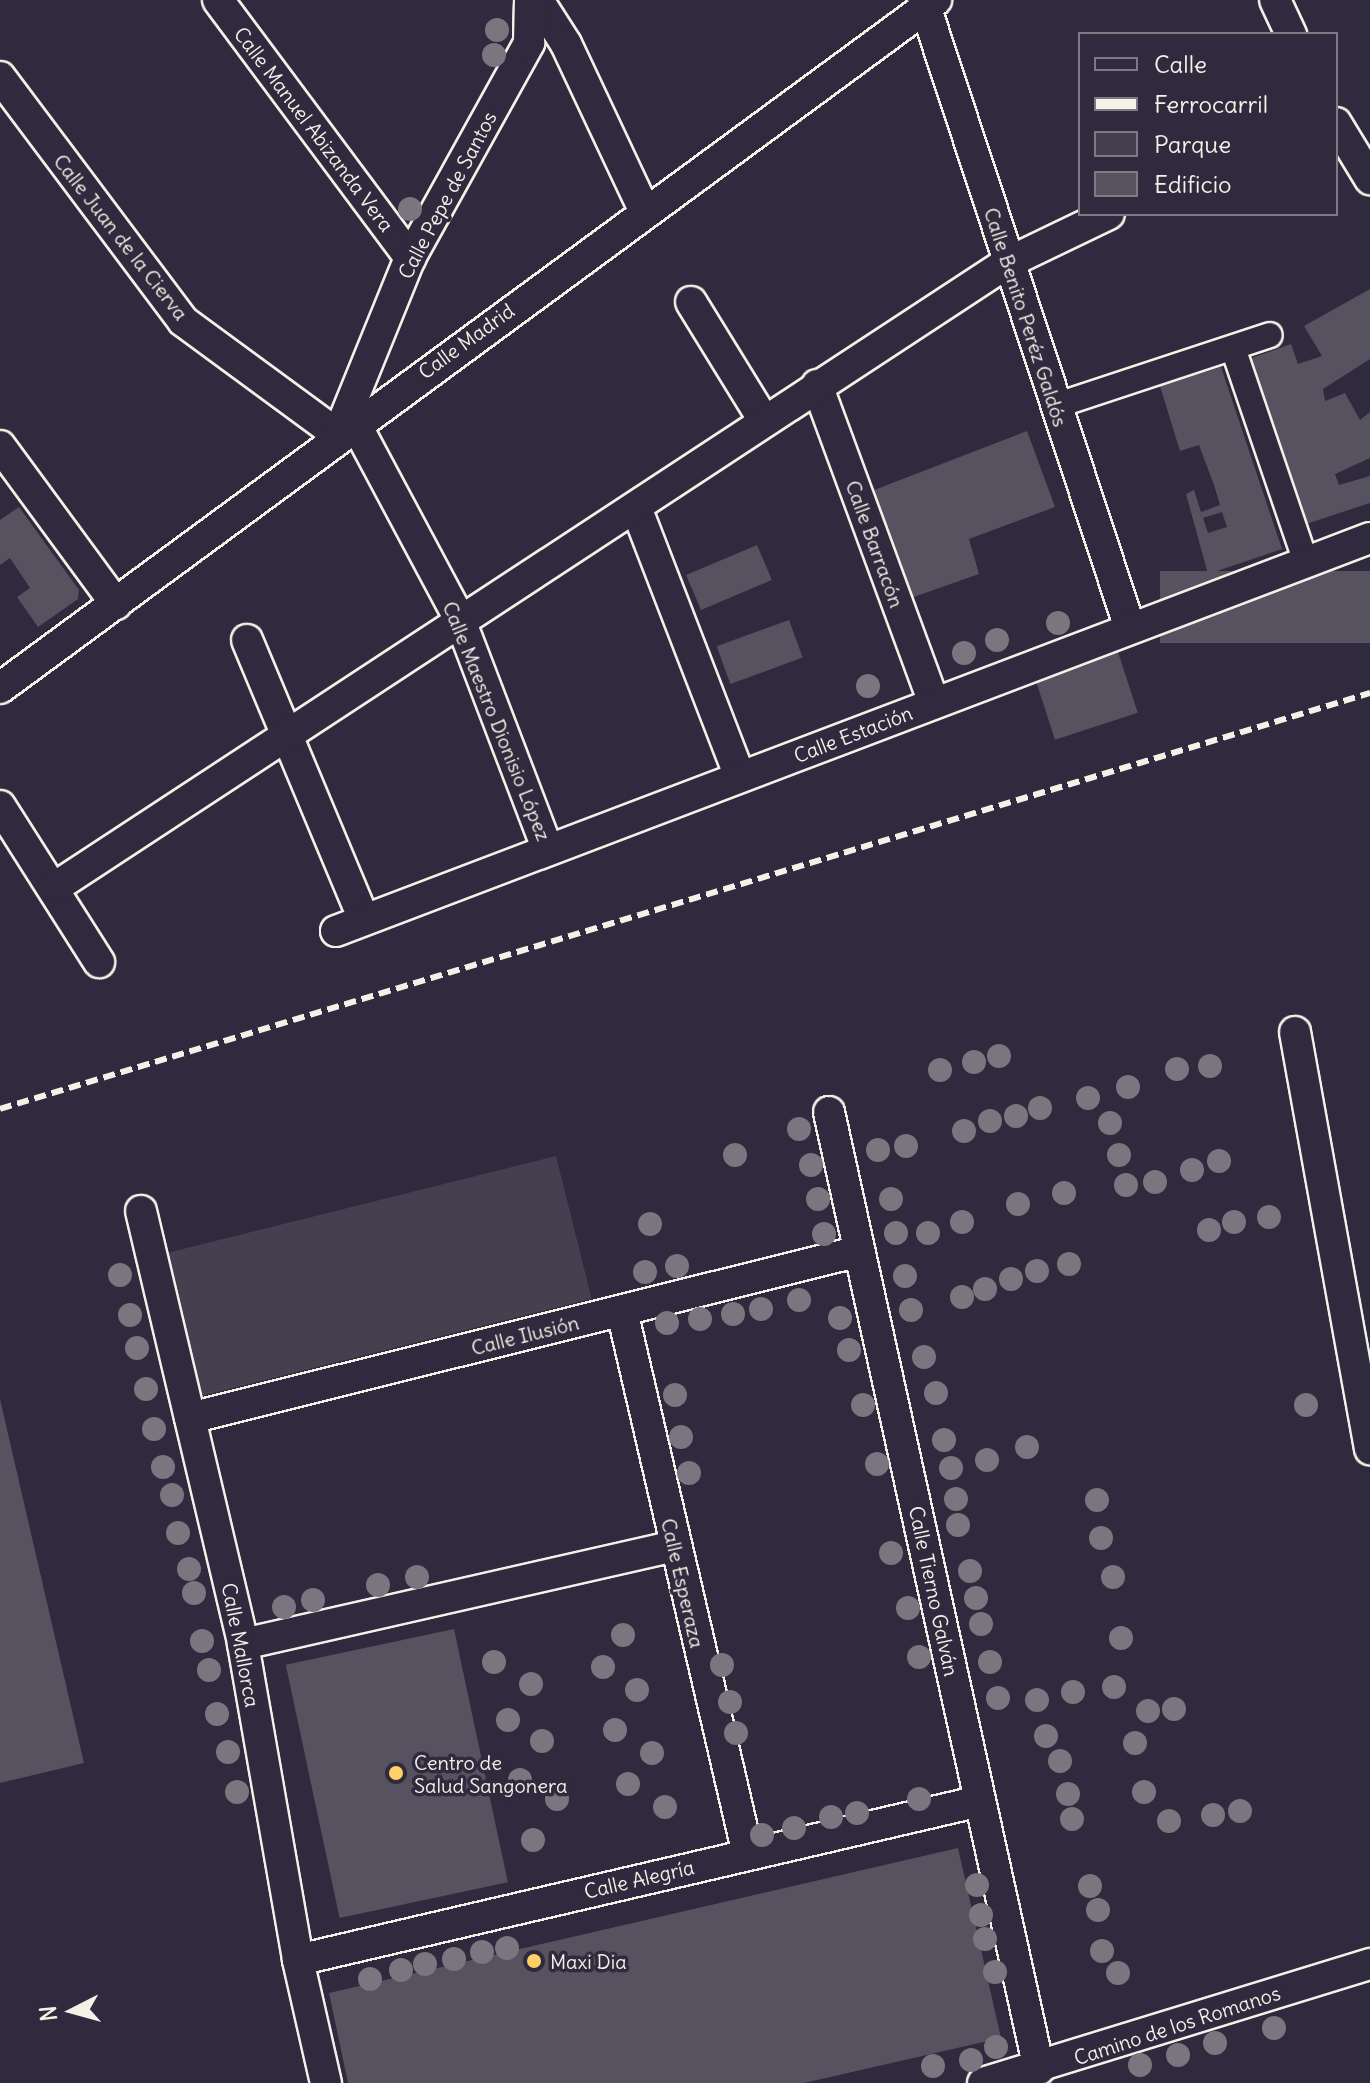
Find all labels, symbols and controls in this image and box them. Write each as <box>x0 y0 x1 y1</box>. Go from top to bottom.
street label: Calle Manuel Abizanda Vera <box>229 22 399 236</box>
legend <box>1078 32 1338 216</box>
text: Calle <box>1154 49 1207 79</box>
text: Ferrocarril <box>1154 89 1268 119</box>
street label: Calle Pepe de Santos <box>393 107 501 283</box>
text: Parque <box>1154 129 1231 159</box>
street label: Calle Juan de la Cierva <box>49 149 193 325</box>
text: Edificio <box>1154 169 1232 199</box>
street label: Calle Benito Peréz Galdós <box>979 205 1073 429</box>
street label: Calle Madrid <box>413 298 519 384</box>
street label: Calle Barracón <box>841 477 909 611</box>
street label: Calle Maestro Dionisio López <box>438 598 556 844</box>
street label: Calle Estación <box>790 700 916 768</box>
street label: Calle Ilusión <box>469 1310 581 1360</box>
street label: Calle Tierno Galván <box>904 1504 964 1678</box>
street label: Calle Esperaza <box>656 1516 710 1650</box>
street label: Calle Mallorca <box>217 1581 265 1709</box>
place label: Centro de Salud Sangonera <box>414 1750 567 1797</box>
marker: Centro de Salud Sangonera <box>385 1762 407 1784</box>
street label: Calle Alegría <box>582 1855 696 1903</box>
place label: Maxi Dia <box>550 1949 627 1973</box>
marker: Maxi Dia <box>525 1952 543 1970</box>
north arrow <box>32 1971 112 2051</box>
street label: Camino de los Romanos <box>1071 1980 1283 2070</box>
text: N <box>33 2004 63 2023</box>

